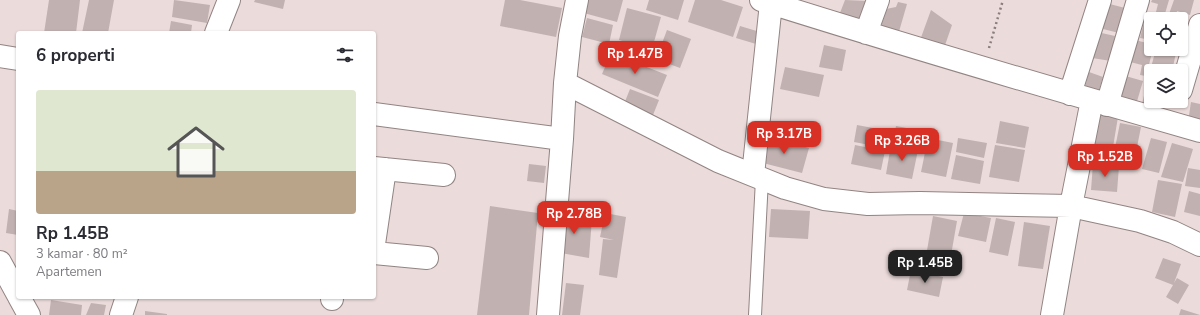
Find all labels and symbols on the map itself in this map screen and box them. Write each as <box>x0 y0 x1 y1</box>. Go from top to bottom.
pin: Rp 1.47B <box>594 41 676 75</box>
pin: Rp 3.17B <box>743 121 825 155</box>
pin: Rp 3.26B <box>861 128 943 162</box>
pin: Rp 1.52B <box>1064 144 1146 178</box>
pin: Rp 2.78B <box>533 201 615 235</box>
pin: Rp 1.45B <box>884 250 966 284</box>

